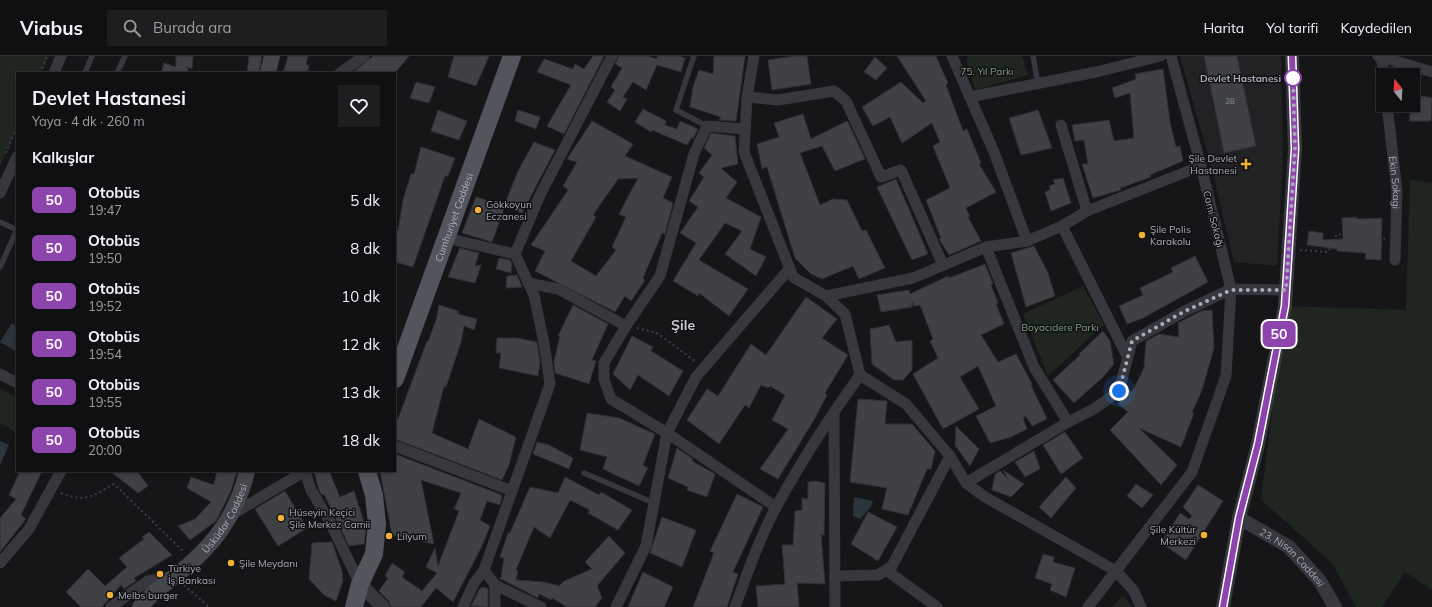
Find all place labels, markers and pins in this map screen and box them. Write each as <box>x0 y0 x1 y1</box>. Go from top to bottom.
marker: Devlet Hastanesi <box>1284 69 1302 87</box>
place label: Devlet Hastanesi <box>1200 72 1281 85</box>
place label: Şile Devlet Hastanesi <box>1188 152 1237 177</box>
marker: Şile Devlet Hastanesi <box>1240 158 1252 170</box>
place label: Gökkoyun Eczanesi <box>486 198 532 223</box>
marker: Gökkoyun Eczanesi <box>473 205 483 215</box>
place label: Şile Polis Karakolu <box>1150 223 1191 248</box>
marker: Şile Polis Karakolu <box>1137 230 1147 240</box>
place label: Hüseyin Keçici Şile Merkez Camii <box>289 506 370 531</box>
marker: Hüseyin Keçici Şile Merkez Camii <box>276 513 286 523</box>
place label: Şile Kültür Merkezi <box>1150 523 1196 548</box>
place label: Lilyum <box>397 530 427 543</box>
marker: Şile Kültür Merkezi <box>1199 530 1209 540</box>
marker: Lilyum <box>384 531 394 541</box>
place label: Şile Meydanı <box>239 557 298 570</box>
marker: Şile Meydanı <box>226 558 236 568</box>
place label: Türkiye İş Bankası <box>168 562 215 587</box>
marker: Türkiye İş Bankası <box>155 569 165 579</box>
place label: Melbs burger <box>118 589 179 602</box>
marker: Melbs burger <box>105 590 115 600</box>

